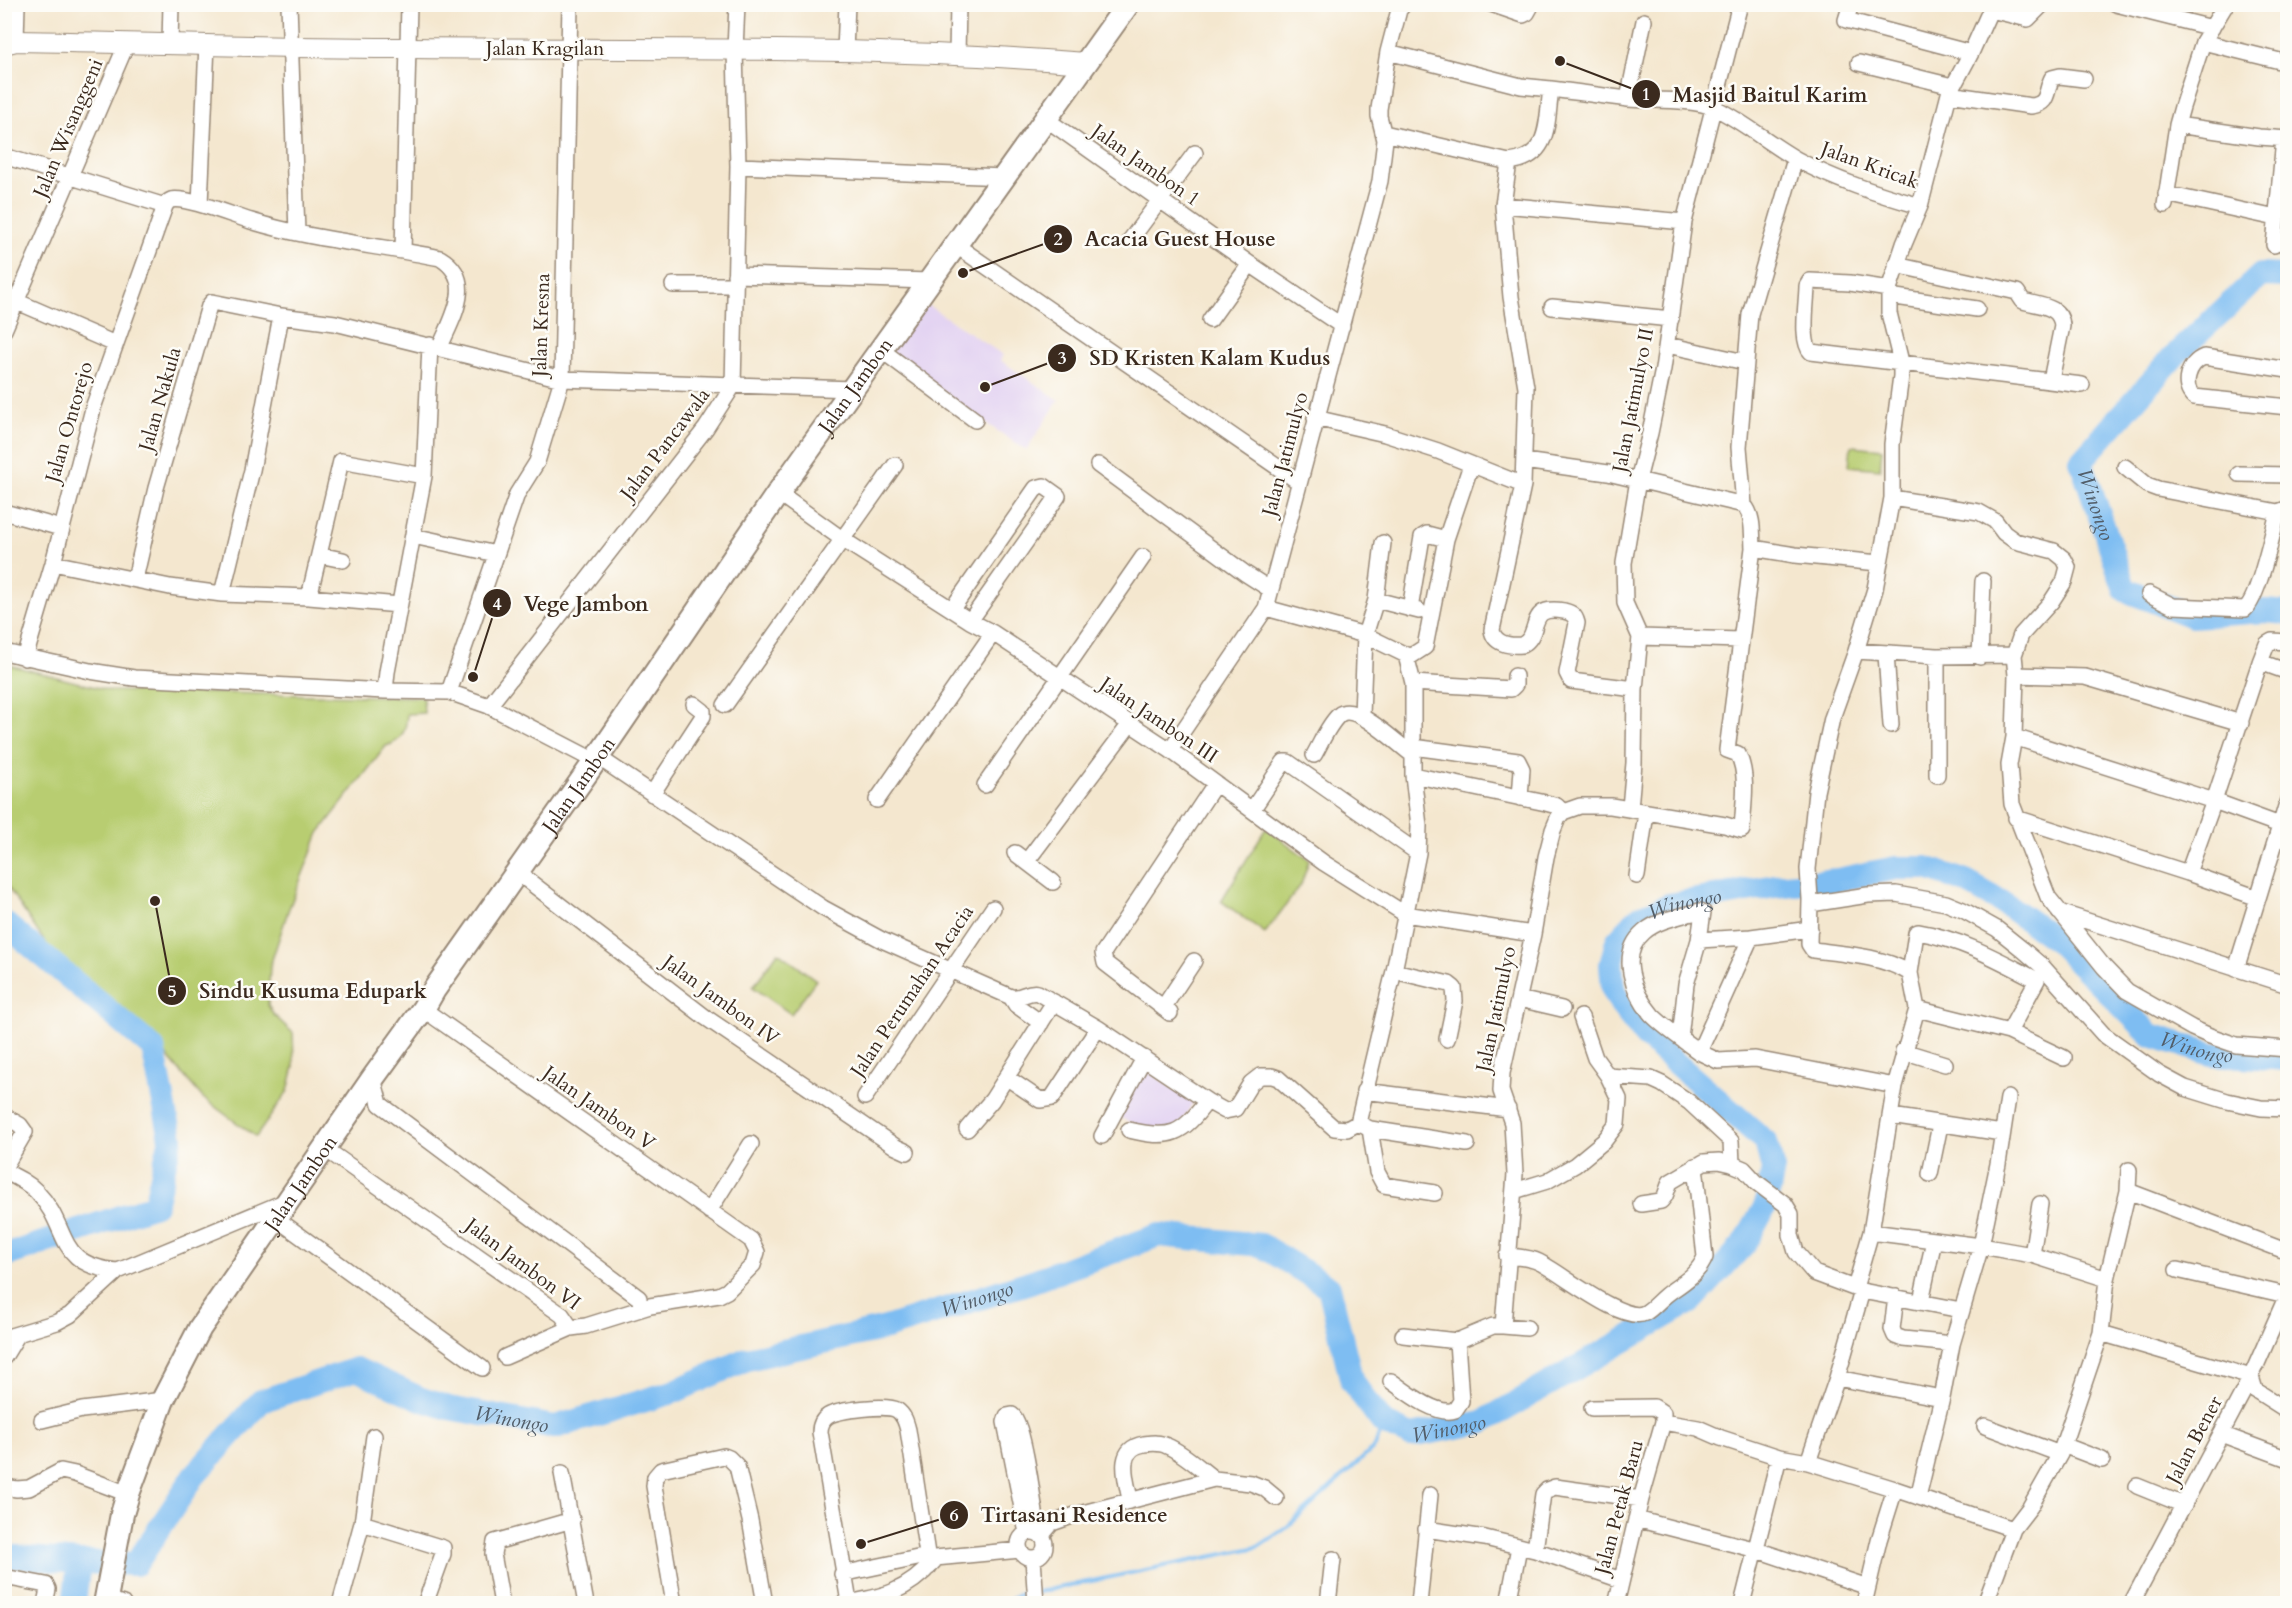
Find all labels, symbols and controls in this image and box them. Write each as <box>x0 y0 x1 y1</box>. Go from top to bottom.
street label: Jalan Kragilan <box>483 35 605 62</box>
street label: Jalan Wisanggeni <box>25 54 110 205</box>
callout: Masjid Baitul Karim <box>1631 75 1880 114</box>
text: Masjid Baitul Karim <box>1673 81 1868 110</box>
text: 1 <box>1641 82 1651 107</box>
street label: Jalan Jambon 1 <box>1084 116 1206 212</box>
street label: Jalan Kricak <box>1815 134 1923 195</box>
callout: Acacia Guest House <box>1043 220 1288 259</box>
text: Acacia Guest House <box>1084 225 1276 254</box>
text: 2 <box>1053 227 1063 252</box>
street label: Jalan Kresna <box>526 272 556 380</box>
street label: Jalan Jatimulyo II <box>1605 325 1660 477</box>
street label: Jalan Jambon <box>810 332 899 441</box>
callout: SD Kristen Kalam Kudus <box>1047 338 1342 377</box>
street label: Jalan Nakula <box>131 344 188 457</box>
text: SD Kristen Kalam Kudus <box>1090 344 1330 373</box>
text: 3 <box>1057 346 1067 371</box>
street label: Jalan Ontorejo <box>38 358 99 488</box>
street label: Jalan Pancawala <box>612 382 716 508</box>
street label: Jalan Jatimulyo <box>1255 389 1315 522</box>
water label: Winongo <box>2070 464 2122 545</box>
callout: Vege Jambon <box>482 584 661 623</box>
text: Vege Jambon <box>523 590 649 619</box>
text: 4 <box>492 592 502 617</box>
street label: Jalan Jambon III <box>1092 669 1223 769</box>
street label: Jalan Jambon <box>534 731 622 840</box>
water label: Winongo <box>1643 881 1724 927</box>
street label: Jalan Perumahan Acacia <box>843 899 980 1085</box>
street label: Jalan Jatimulyo <box>1469 944 1523 1077</box>
street label: Jalan Jambon IV <box>655 947 785 1052</box>
callout: Sindu Kusuma Edupark <box>157 971 439 1010</box>
text: Sindu Kusuma Edupark <box>199 977 427 1006</box>
text: 5 <box>167 979 177 1004</box>
water label: Winongo <box>2156 1024 2234 1070</box>
street label: Jalan Jambon V <box>535 1058 661 1157</box>
street label: Jalan Jambon <box>256 1129 343 1239</box>
street label: Jalan Jambon VI <box>457 1210 586 1316</box>
water label: Winongo <box>937 1274 1017 1324</box>
street label: Jalan Bener <box>2158 1391 2229 1492</box>
water label: Winongo <box>472 1398 551 1440</box>
water label: Winongo <box>1409 1407 1488 1450</box>
street label: Jalan Petak Baru <box>1587 1437 1650 1580</box>
callout: Tirtasani Residence <box>939 1495 1180 1534</box>
text: Tirtasani Residence <box>980 1501 1168 1530</box>
text: 6 <box>949 1503 959 1528</box>

